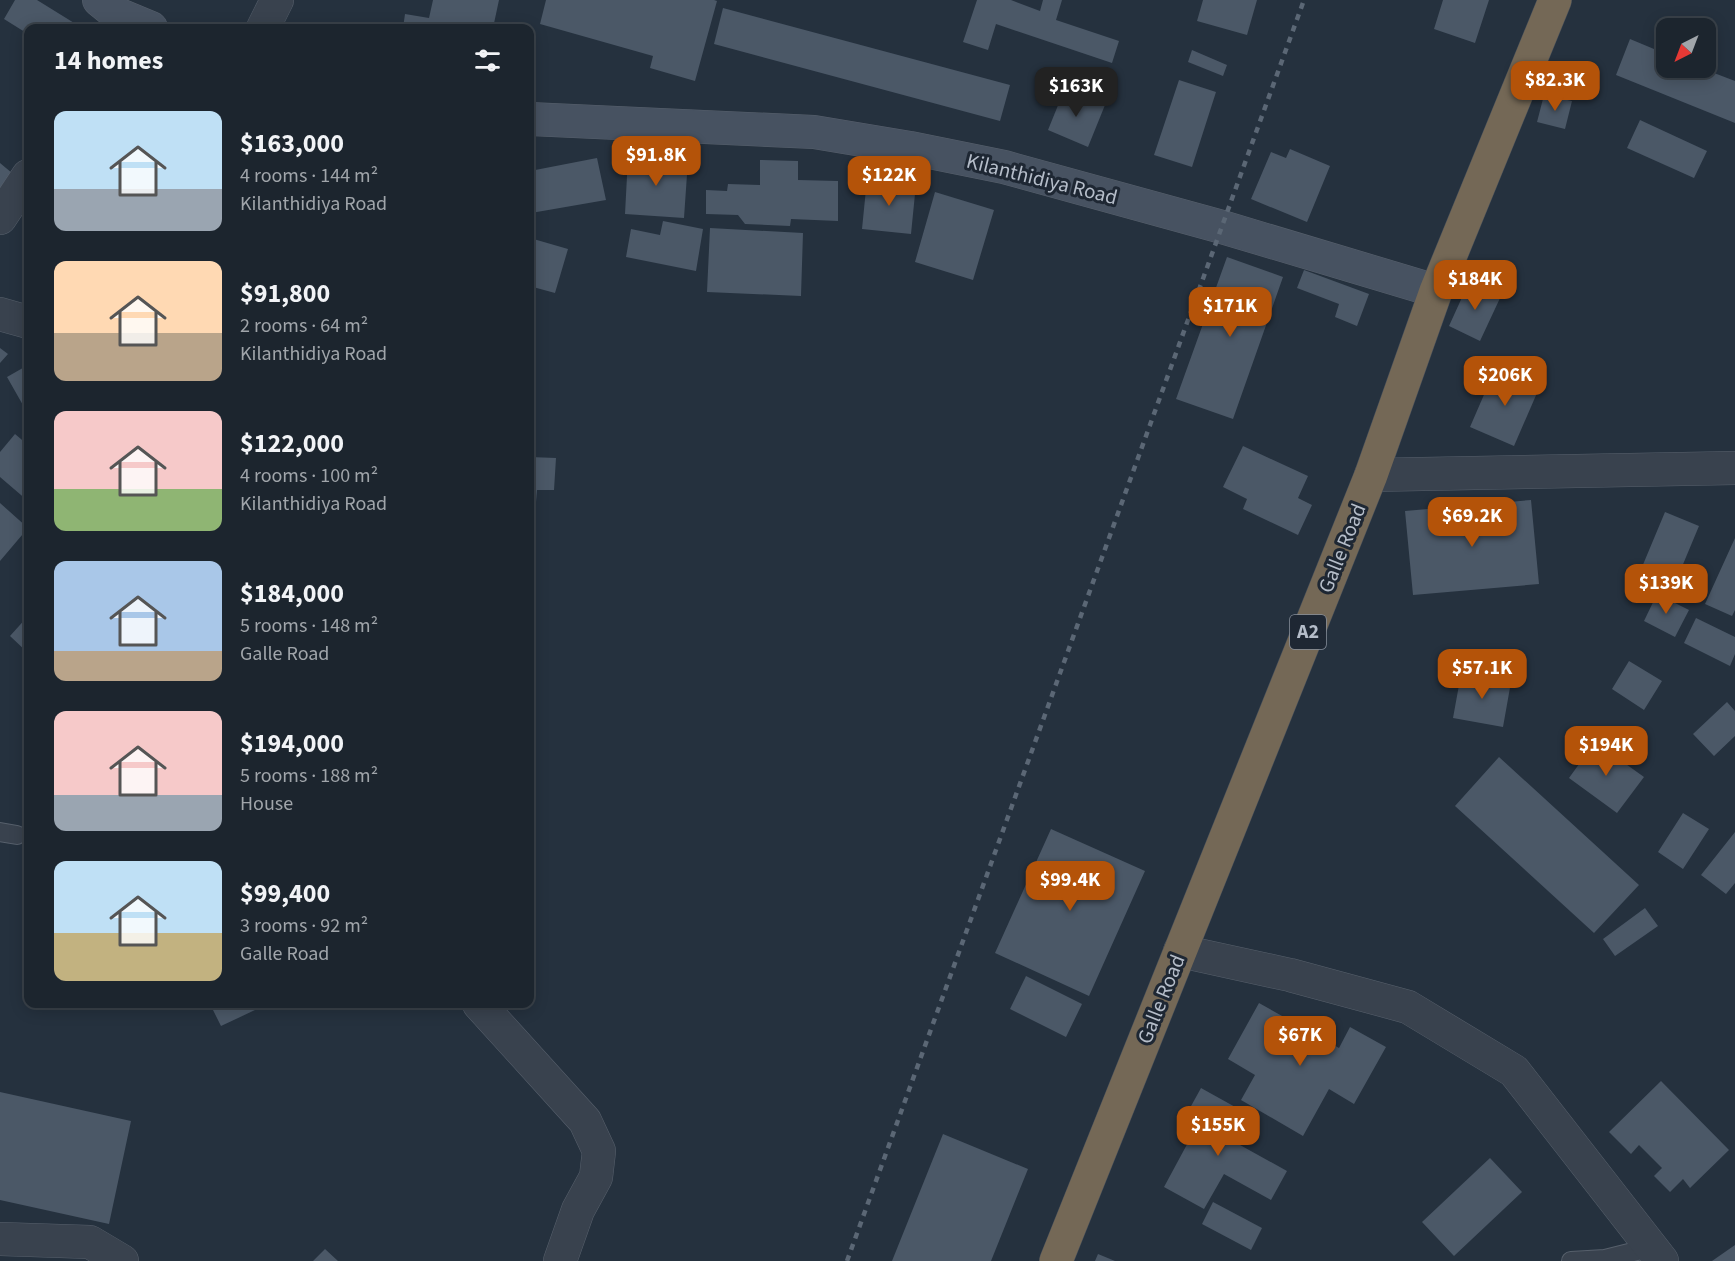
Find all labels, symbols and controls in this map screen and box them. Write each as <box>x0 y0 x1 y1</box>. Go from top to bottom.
north arrow <box>1656 18 1716 78</box>
map controls <box>1656 18 1716 78</box>
text: 14 homes <box>54 42 163 79</box>
icon: filters <box>471 44 504 77</box>
pin: $82.3K <box>1506 61 1604 112</box>
text: $82.3K <box>1525 66 1585 94</box>
pin: $163K <box>1034 67 1118 118</box>
text: $163K <box>1049 72 1103 100</box>
text: $163,000 <box>240 125 344 162</box>
icon: home <box>102 135 174 207</box>
pin: $91.8K <box>607 136 705 187</box>
text: $91.8K <box>626 141 686 169</box>
street label: Kilanthidiya Road <box>963 146 1121 212</box>
pin: $122K <box>847 156 931 207</box>
text: $122K <box>862 161 916 189</box>
text: 4 rooms · 144 m² <box>240 162 378 190</box>
text: Kilanthidiya Road <box>240 190 387 218</box>
pin: $184K <box>1433 260 1517 311</box>
text: $184K <box>1448 265 1502 293</box>
text: $91,800 <box>240 275 330 312</box>
icon: home <box>102 285 174 357</box>
pin: $171K <box>1188 287 1272 338</box>
text: $171K <box>1203 292 1257 320</box>
text: 2 rooms · 64 m² <box>240 312 368 340</box>
text: Kilanthidiya Road <box>240 340 387 368</box>
pin: $206K <box>1463 356 1547 407</box>
text: $206K <box>1478 361 1532 389</box>
text: $122,000 <box>240 425 344 462</box>
icon: home <box>102 435 174 507</box>
text: 4 rooms · 100 m² <box>240 462 378 490</box>
text: Kilanthidiya Road <box>240 490 387 518</box>
pin: $69.2K <box>1423 497 1521 548</box>
street label: Galle Road <box>1310 499 1374 597</box>
text: $69.2K <box>1442 502 1502 530</box>
pin: $139K <box>1624 564 1708 615</box>
text: $139K <box>1639 569 1693 597</box>
text: $184,000 <box>240 575 344 612</box>
icon: home <box>102 585 174 657</box>
text: 5 rooms · 148 m² <box>240 612 378 640</box>
road number: A2 <box>1290 615 1326 649</box>
text: Galle Road <box>240 640 329 668</box>
pin: $57.1K <box>1433 649 1531 700</box>
text: $57.1K <box>1452 654 1512 682</box>
text: $194,000 <box>240 725 344 762</box>
pin: $194K <box>1564 726 1648 777</box>
text: $194K <box>1579 731 1633 759</box>
icon: home <box>102 735 174 807</box>
text: 5 rooms · 188 m² <box>240 762 378 790</box>
text: House <box>240 790 293 818</box>
pin: $99.4K <box>1021 861 1119 912</box>
text: $99.4K <box>1040 866 1100 894</box>
text: $99,400 <box>240 875 330 912</box>
icon: home <box>102 885 174 957</box>
text: 3 rooms · 92 m² <box>240 912 368 940</box>
text: Galle Road <box>240 940 329 968</box>
street label: Galle Road <box>1129 950 1193 1048</box>
pin: $67K <box>1264 1016 1336 1067</box>
text: $67K <box>1278 1021 1322 1049</box>
pin: $155K <box>1176 1106 1260 1157</box>
text: $155K <box>1191 1111 1245 1139</box>

